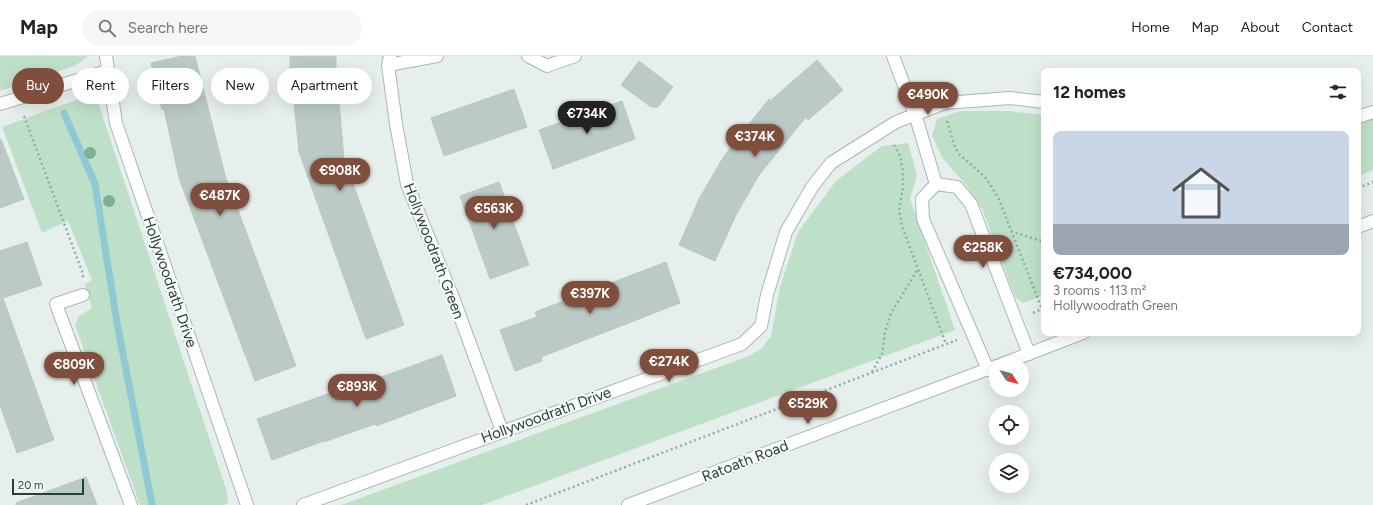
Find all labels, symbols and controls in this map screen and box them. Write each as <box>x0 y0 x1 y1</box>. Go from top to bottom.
search box <box>82 10 362 46</box>
text: Map <box>20 16 58 39</box>
icon: search <box>96 17 118 39</box>
text: Search here <box>128 19 208 37</box>
text: Home <box>1131 19 1170 36</box>
text: Map <box>1192 19 1219 36</box>
text: About <box>1241 19 1280 36</box>
text: Contact <box>1302 19 1353 36</box>
chip: Buy <box>12 68 64 104</box>
chip: Rent <box>72 68 129 104</box>
chip: Filters <box>137 68 203 104</box>
chip: New <box>211 68 269 104</box>
chip: Apartment <box>277 68 372 104</box>
icon: filters <box>1327 81 1349 103</box>
pin: €490K <box>900 82 956 116</box>
text: 12 homes <box>1053 82 1126 102</box>
text: €490K <box>907 87 949 102</box>
pin: €734K <box>559 101 615 135</box>
text: €734K <box>567 106 607 121</box>
pin: €374K <box>727 124 783 158</box>
text: €374K <box>735 129 775 144</box>
icon: home <box>1165 157 1237 229</box>
pin: €908K <box>312 158 368 192</box>
text: €908K <box>319 163 361 178</box>
street label: Hollywoodrath Green <box>400 181 468 321</box>
pin: €487K <box>192 183 248 217</box>
text: €487K <box>199 188 241 203</box>
pin: €563K <box>466 196 522 230</box>
text: €563K <box>474 201 514 216</box>
street label: Hollywoodrath Drive <box>139 214 201 350</box>
pin: €258K <box>955 235 1011 269</box>
text: €258K <box>963 240 1003 255</box>
text: €734,000 <box>1053 263 1132 283</box>
pin: €397K <box>562 281 618 315</box>
text: 3 rooms · 113 m² <box>1053 283 1146 298</box>
text: €397K <box>570 286 610 301</box>
text: Hollywoodrath Green <box>1053 298 1178 313</box>
pin: €274K <box>641 349 697 383</box>
pin: €809K <box>46 352 102 386</box>
text: €274K <box>649 354 689 369</box>
text: €809K <box>53 357 95 372</box>
north arrow <box>989 357 1029 397</box>
map controls <box>989 357 1029 493</box>
pin: €893K <box>329 374 385 408</box>
text: €893K <box>337 379 377 394</box>
street label: Hollywoodrath Drive <box>478 383 614 447</box>
pin: €529K <box>780 391 836 425</box>
text: €529K <box>788 396 828 411</box>
button: locate <box>989 405 1029 445</box>
street label: Ratoath Road <box>699 436 791 486</box>
button: layers <box>989 453 1029 493</box>
scale bar <box>12 477 84 496</box>
text: 20 m <box>18 479 43 492</box>

